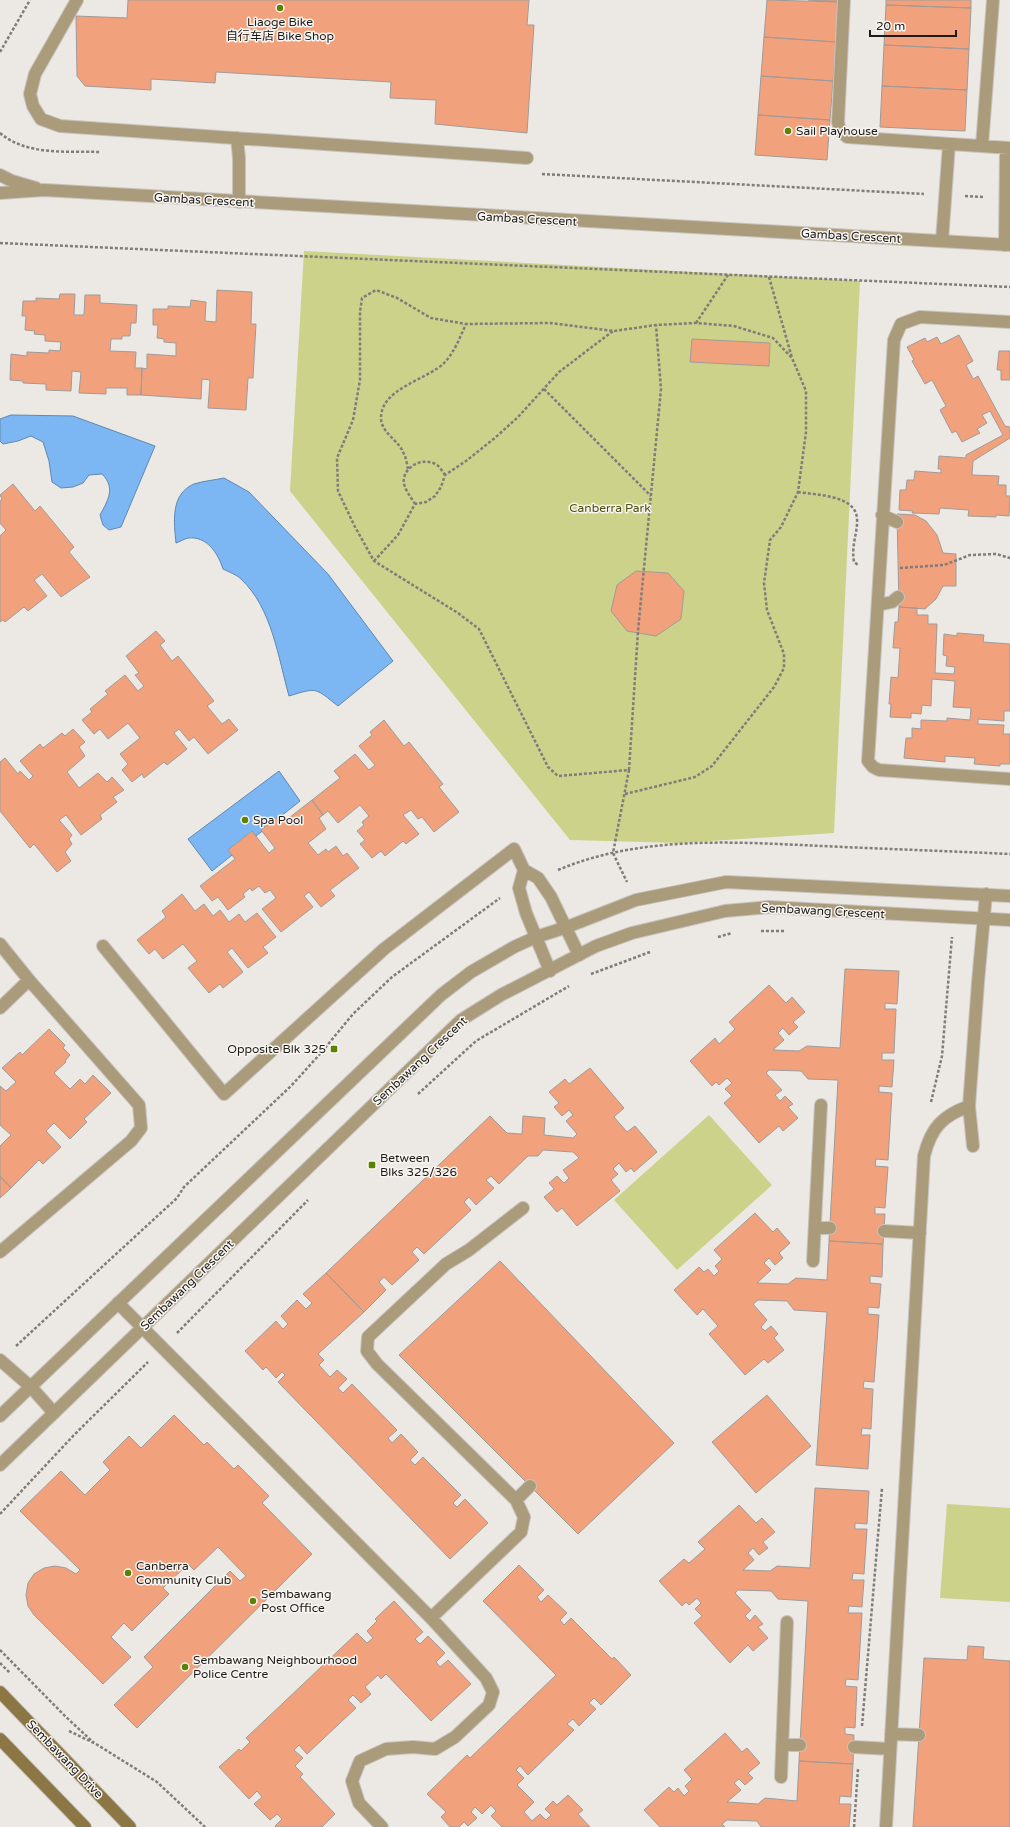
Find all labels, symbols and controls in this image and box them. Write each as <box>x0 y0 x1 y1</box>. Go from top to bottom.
marker: Liaoge Bike 自行车店 Bike Shop <box>275 3 285 13</box>
scale bar <box>870 12 956 38</box>
place label: Liaoge Bike 自行车店 Bike Shop <box>226 15 334 43</box>
text: 20 m <box>876 19 905 33</box>
place label: Sail Playhouse <box>796 124 878 138</box>
marker: Sail Playhouse <box>783 126 793 136</box>
street label: Gambas Crescent <box>154 190 255 210</box>
street label: Gambas Crescent <box>477 209 578 229</box>
street label: Gambas Crescent <box>801 226 902 246</box>
park label: Canberra Park <box>569 501 651 515</box>
place label: Spa Pool <box>253 813 303 827</box>
marker: Spa Pool <box>240 815 250 825</box>
street label: Sembawang Crescent <box>761 901 886 921</box>
street label: Sembawang Crescent <box>370 1013 470 1108</box>
place label: Opposite Blk 325 <box>227 1042 326 1056</box>
marker: Opposite Blk 325 <box>329 1044 339 1054</box>
place label: Between Blks 325/326 <box>380 1151 457 1179</box>
marker: Between Blks 325/326 <box>367 1160 377 1170</box>
street label: Sembawang Crescent <box>138 1237 237 1333</box>
place label: Canberra Community Club <box>136 1559 231 1587</box>
marker: Canberra Community Club <box>123 1568 133 1578</box>
place label: Sembawang Post Office <box>261 1587 331 1615</box>
marker: Sembawang Post Office <box>248 1596 258 1606</box>
place label: Sembawang Neighbourhood Police Centre <box>193 1653 357 1681</box>
marker: Sembawang Neighbourhood Police Centre <box>180 1662 190 1672</box>
street label: Sembawang Drive <box>24 1717 106 1801</box>

